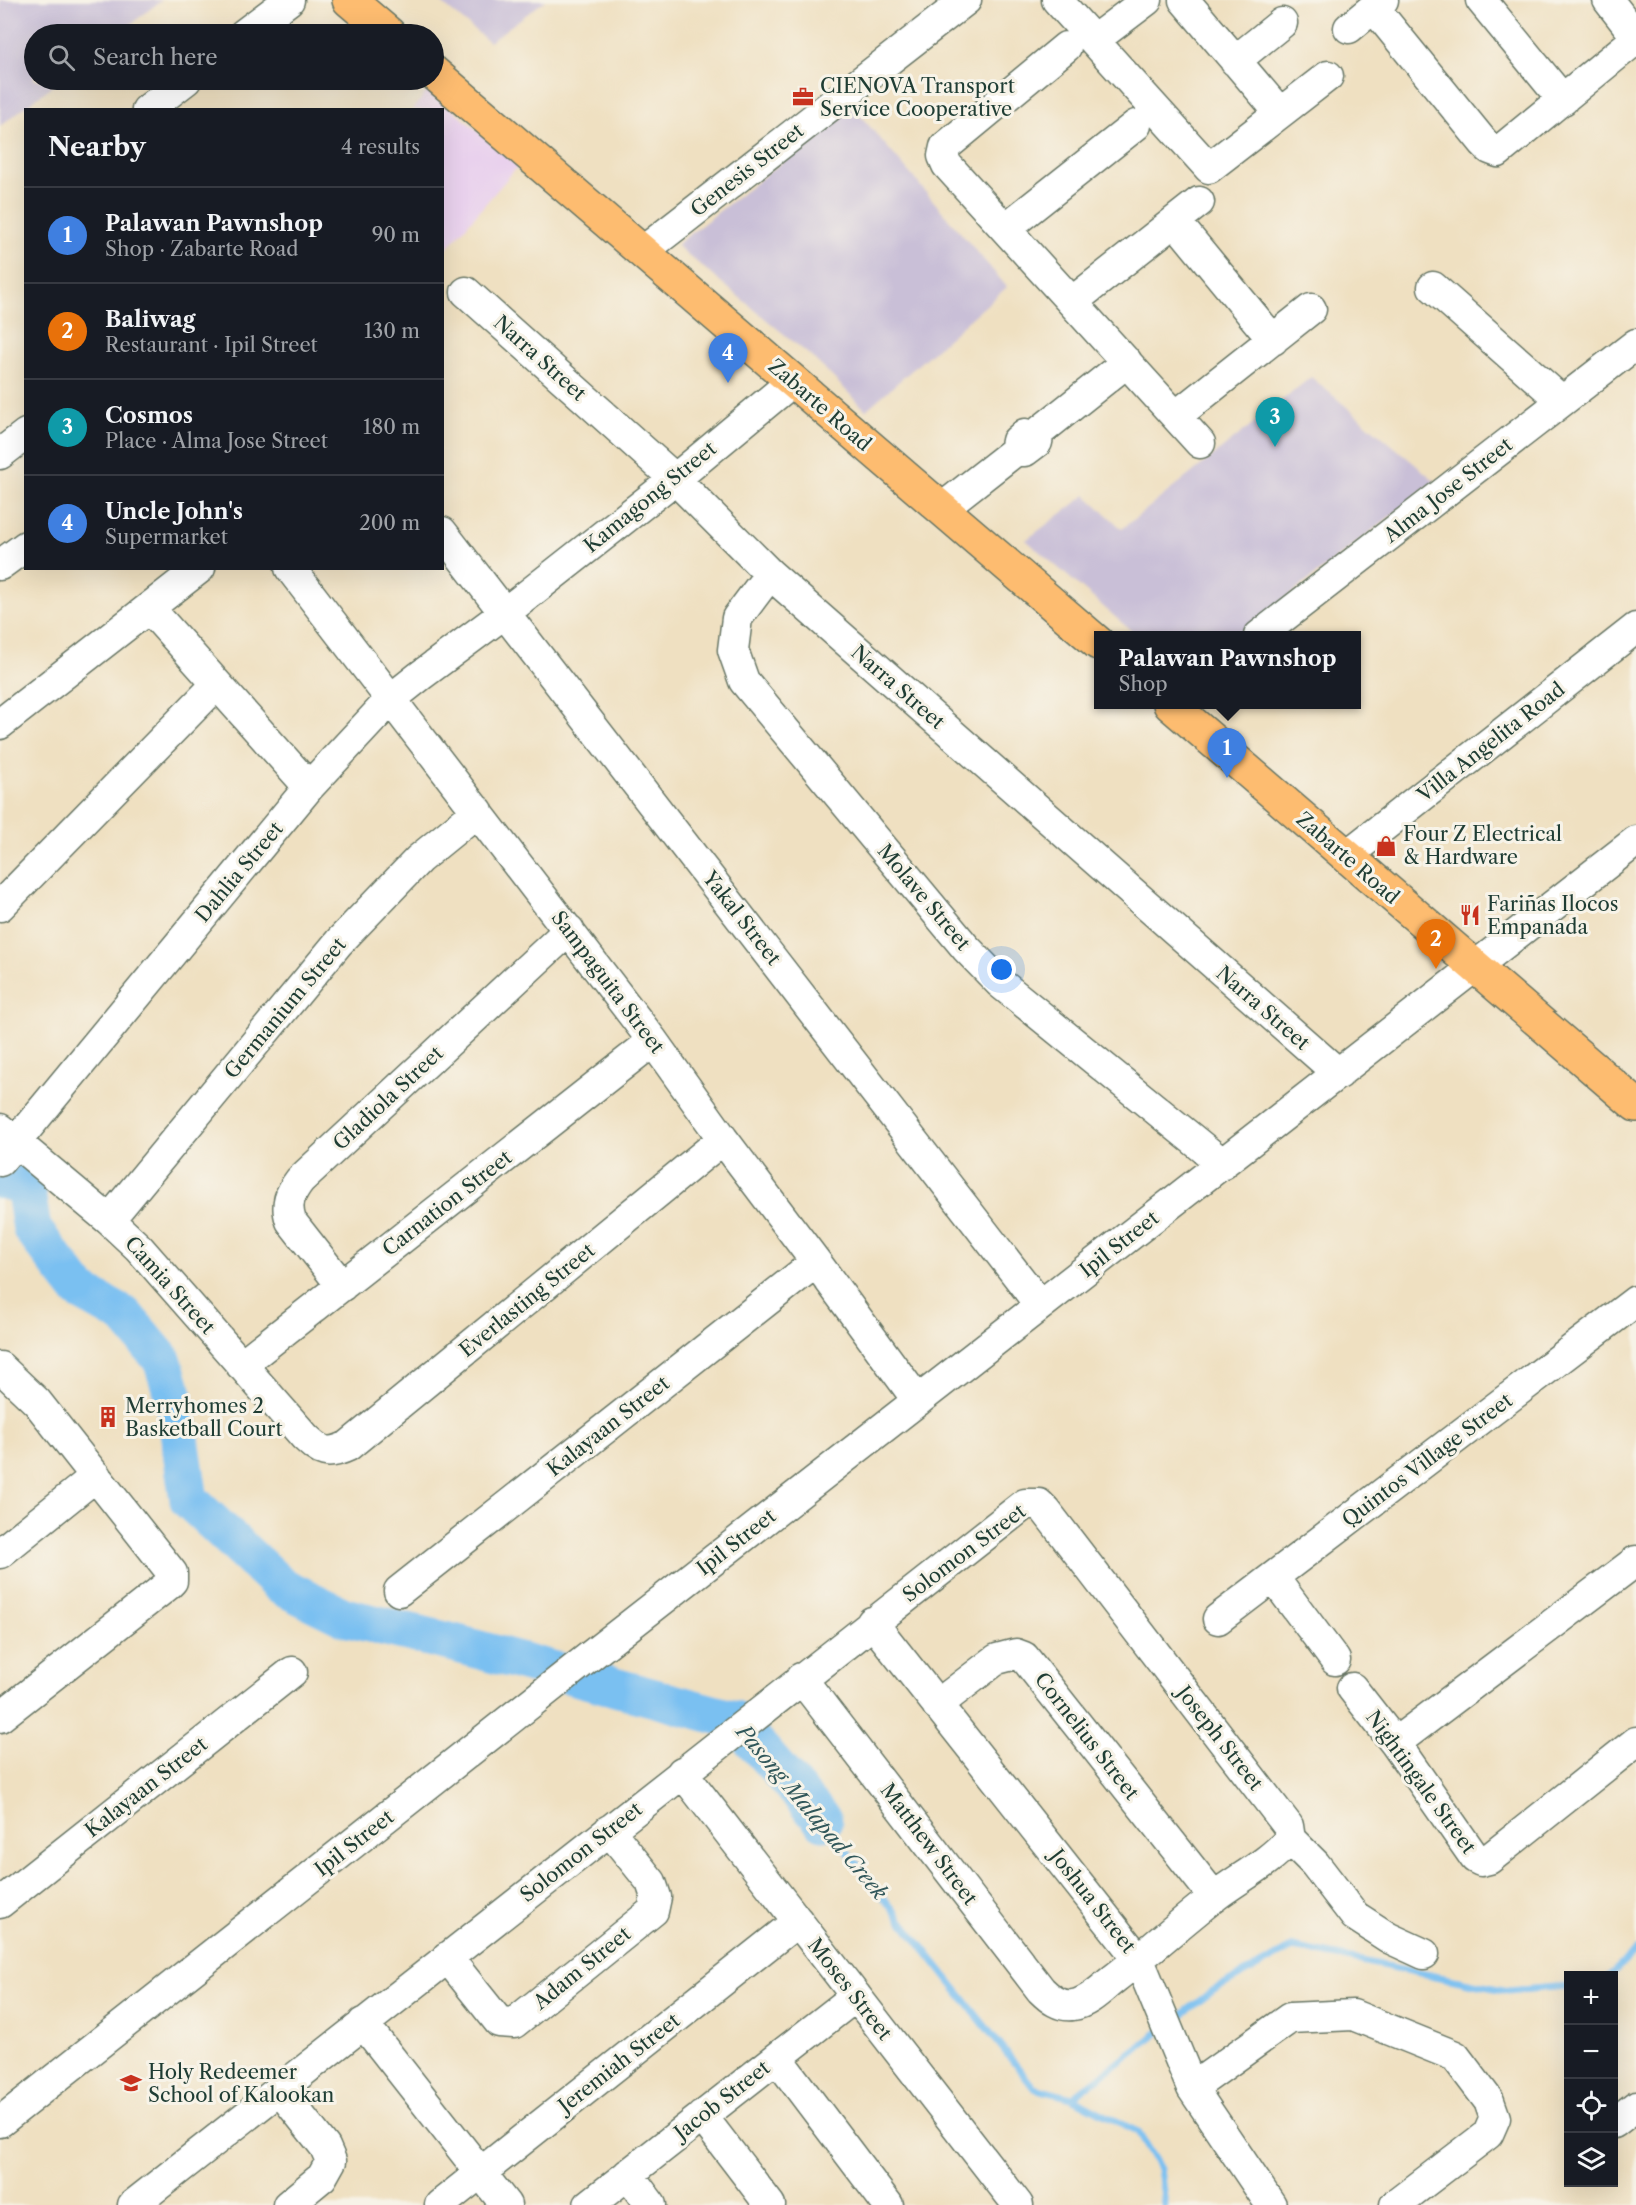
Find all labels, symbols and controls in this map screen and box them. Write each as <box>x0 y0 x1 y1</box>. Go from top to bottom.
search box <box>24 24 444 90</box>
icon: search <box>45 41 78 74</box>
text: Search here <box>93 44 218 71</box>
place label: CIENOVA Transport Service Cooperative <box>820 74 1015 121</box>
office icon: CIENOVA Transport Service Cooperative <box>791 85 815 109</box>
street label: Genesis Street <box>686 119 808 221</box>
text: Nearby <box>48 131 146 163</box>
text: 4 results <box>341 135 420 159</box>
text: Palawan Pawnshop <box>105 210 323 237</box>
text: 1 <box>63 223 72 247</box>
text: 90 m <box>372 223 420 247</box>
text: Shop · Zabarte Road <box>105 237 299 261</box>
text: Baliwag <box>105 306 195 333</box>
street label: Narra Street <box>489 310 591 406</box>
text: 2 <box>62 319 73 343</box>
text: 130 m <box>364 319 420 343</box>
text: Restaurant · Ipil Street <box>105 333 318 357</box>
pin: 4 <box>708 334 748 383</box>
street label: Zabarte Road <box>764 354 876 456</box>
pin: 3 <box>1256 398 1294 447</box>
text: Cosmos <box>105 402 193 429</box>
text: 3 <box>62 415 73 439</box>
text: 180 m <box>363 415 420 439</box>
text: Place · Alma Jose Street <box>105 429 328 453</box>
street label: Alma Jose Street <box>1378 433 1517 548</box>
street label: Kamagong Street <box>579 436 721 558</box>
text: Uncle John's <box>105 498 243 525</box>
text: 4 <box>62 511 73 535</box>
text: 200 m <box>359 511 420 535</box>
text: Supermarket <box>105 525 228 549</box>
popup <box>1094 631 1361 709</box>
street label: Narra Street <box>846 640 950 734</box>
text: Palawan Pawnshop <box>1119 645 1336 672</box>
text: Shop <box>1119 672 1168 696</box>
street label: Villa Angelita Road <box>1412 677 1569 808</box>
pin: 1 <box>1208 728 1246 778</box>
street label: Zabarte Road <box>1292 807 1404 909</box>
street label: Dahlia Street <box>190 817 288 927</box>
place label: Four Z Electrical & Hardware <box>1403 822 1562 869</box>
shop icon: Four Z Electrical & Hardware <box>1374 834 1398 858</box>
street label: Molave Street <box>873 839 975 955</box>
street label: Yakal Street <box>697 866 786 970</box>
place label: Fariñas Ilocos Empanada <box>1487 892 1618 939</box>
restaurant icon: Fariñas Ilocos Empanada <box>1458 903 1482 927</box>
street label: Sampaguita Street <box>547 906 669 1058</box>
pin: 2 <box>1416 920 1456 969</box>
street label: Germanium Street <box>219 933 351 1083</box>
your location <box>987 955 1016 984</box>
street label: Narra Street <box>1211 961 1315 1055</box>
street label: Gladiola Street <box>328 1041 448 1155</box>
street label: Carnation Street <box>378 1145 516 1261</box>
street label: Ipil Street <box>1075 1206 1163 1282</box>
street label: Camia Street <box>120 1231 220 1339</box>
street label: Everlasting Street <box>455 1238 599 1362</box>
street label: Kalayaan Street <box>542 1371 674 1481</box>
street label: Quintos Village Street <box>1337 1388 1517 1532</box>
place label: Merryhomes 2 Basketball Court <box>125 1394 283 1441</box>
building icon: Merryhomes 2 Basketball Court <box>96 1405 120 1429</box>
street label: Solomon Street <box>898 1499 1030 1607</box>
street label: Ipil Street <box>692 1504 780 1580</box>
street label: Cornelius Street <box>1030 1668 1144 1804</box>
street label: Joseph Street <box>1170 1679 1268 1795</box>
street label: Nightingale Street <box>1361 1706 1481 1858</box>
water label: Pasong Malapad Creek <box>730 1718 893 1905</box>
street label: Kalayaan Street <box>80 1732 212 1842</box>
street label: Matthew Street <box>875 1778 983 1910</box>
street label: Solomon Street <box>515 1797 647 1907</box>
street label: Ipil Street <box>310 1805 398 1881</box>
street label: Joshua Street <box>1043 1842 1141 1958</box>
street label: Adam Street <box>528 1922 635 2015</box>
street label: Moses Street <box>803 1933 897 2045</box>
map controls <box>1564 1971 1618 2187</box>
button: + <box>1564 1971 1618 2025</box>
street label: Jeremiah Street <box>551 2008 684 2120</box>
button: − <box>1564 2025 1618 2079</box>
street label: Jacob Street <box>667 2055 774 2146</box>
place label: Holy Redeemer School of Kalookan <box>148 2060 335 2107</box>
school or university icon: Holy Redeemer School of Kalookan <box>119 2071 143 2095</box>
button: locate <box>1564 2079 1618 2133</box>
button: layers <box>1564 2133 1618 2187</box>

